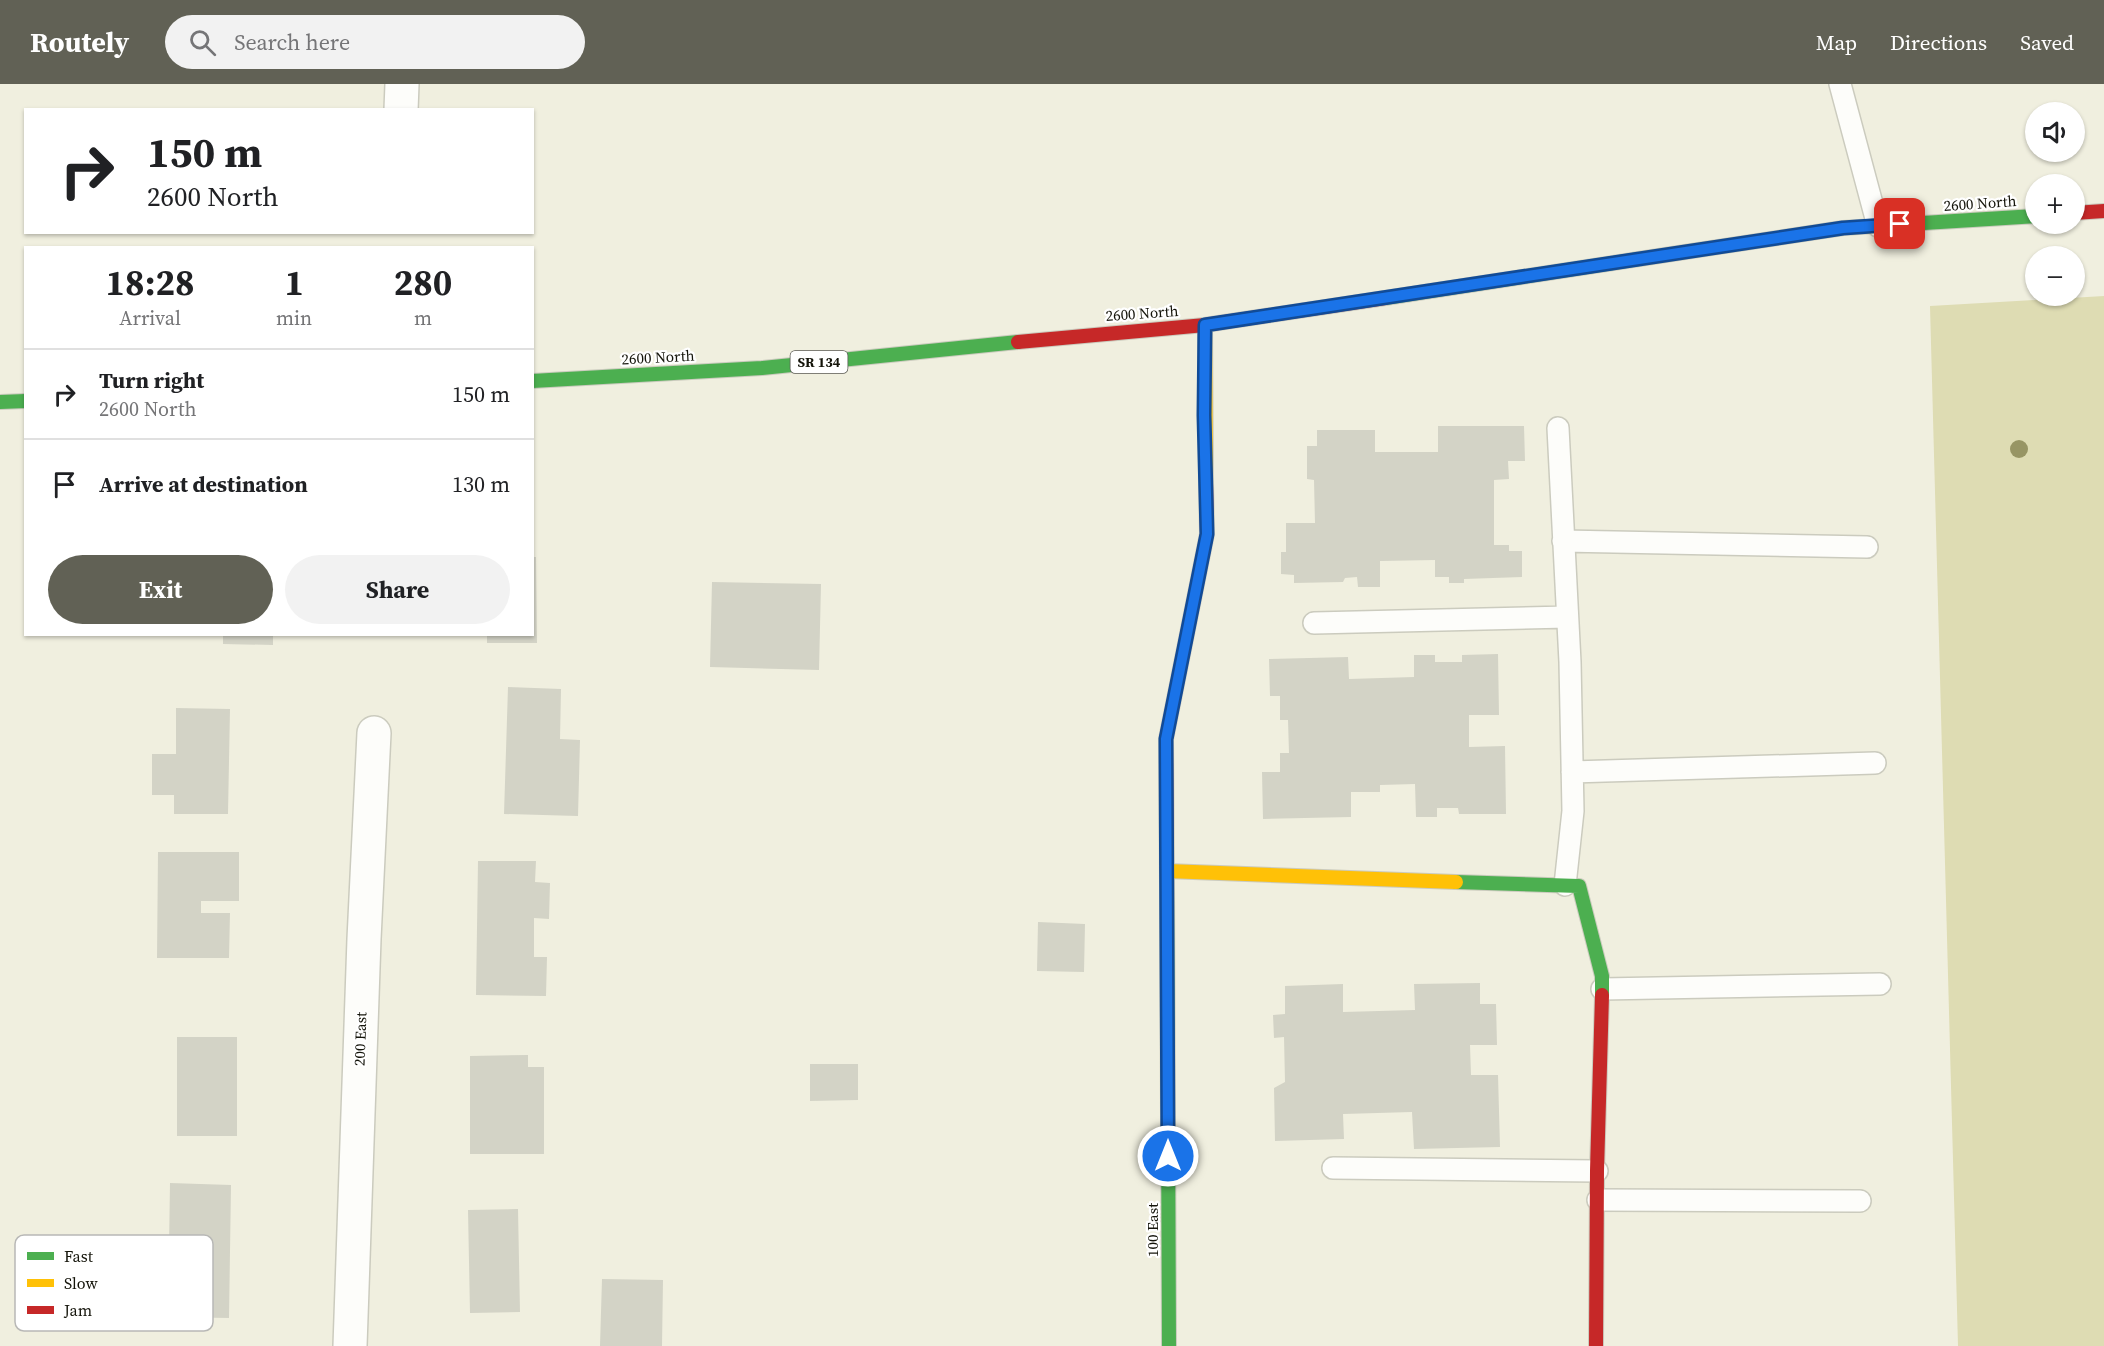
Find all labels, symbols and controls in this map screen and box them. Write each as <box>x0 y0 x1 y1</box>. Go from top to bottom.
search box <box>165 15 585 69</box>
text: Routely <box>30 23 129 61</box>
icon: search <box>186 26 219 59</box>
text: Search here <box>234 27 350 57</box>
text: Map <box>1816 28 1857 57</box>
text: Directions <box>1890 28 1987 57</box>
text: Saved <box>2020 28 2074 57</box>
map controls <box>2025 102 2085 306</box>
button: sound <box>2025 102 2085 162</box>
text: 150 m <box>147 123 262 181</box>
icon: right <box>48 132 126 210</box>
button: + <box>2025 174 2085 234</box>
text: 2600 North <box>147 178 279 215</box>
street label: 2600 North <box>1943 190 2017 216</box>
pin <box>1874 198 1925 249</box>
icon: arrive <box>1883 207 1916 240</box>
button: − <box>2025 246 2085 306</box>
text: 18:28 <box>106 258 194 307</box>
text: 1 <box>284 258 304 307</box>
text: 280 <box>394 258 452 307</box>
street label: 2600 North <box>1105 300 1179 326</box>
text: Arrival <box>119 304 181 332</box>
text: min <box>276 304 312 332</box>
text: m <box>414 304 432 332</box>
street label: 2600 North <box>621 345 695 369</box>
road number: SR 134 <box>790 351 848 373</box>
text: Turn right <box>99 365 204 395</box>
icon: right <box>48 378 81 411</box>
text: 150 m <box>452 379 510 409</box>
text: 2600 North <box>99 395 196 423</box>
icon: arrive <box>48 468 81 501</box>
text: Arrive at destination <box>99 469 308 499</box>
text: 130 m <box>452 469 510 499</box>
button: Exit <box>48 555 273 624</box>
button: Share <box>285 555 510 624</box>
street label: 200 East <box>349 1011 371 1066</box>
position arrow <box>1136 1124 1200 1188</box>
street label: 100 East <box>1142 1203 1163 1257</box>
legend <box>15 1235 213 1331</box>
text: Fast <box>64 1245 94 1267</box>
text: Slow <box>64 1272 99 1294</box>
text: Jam <box>63 1299 92 1321</box>

